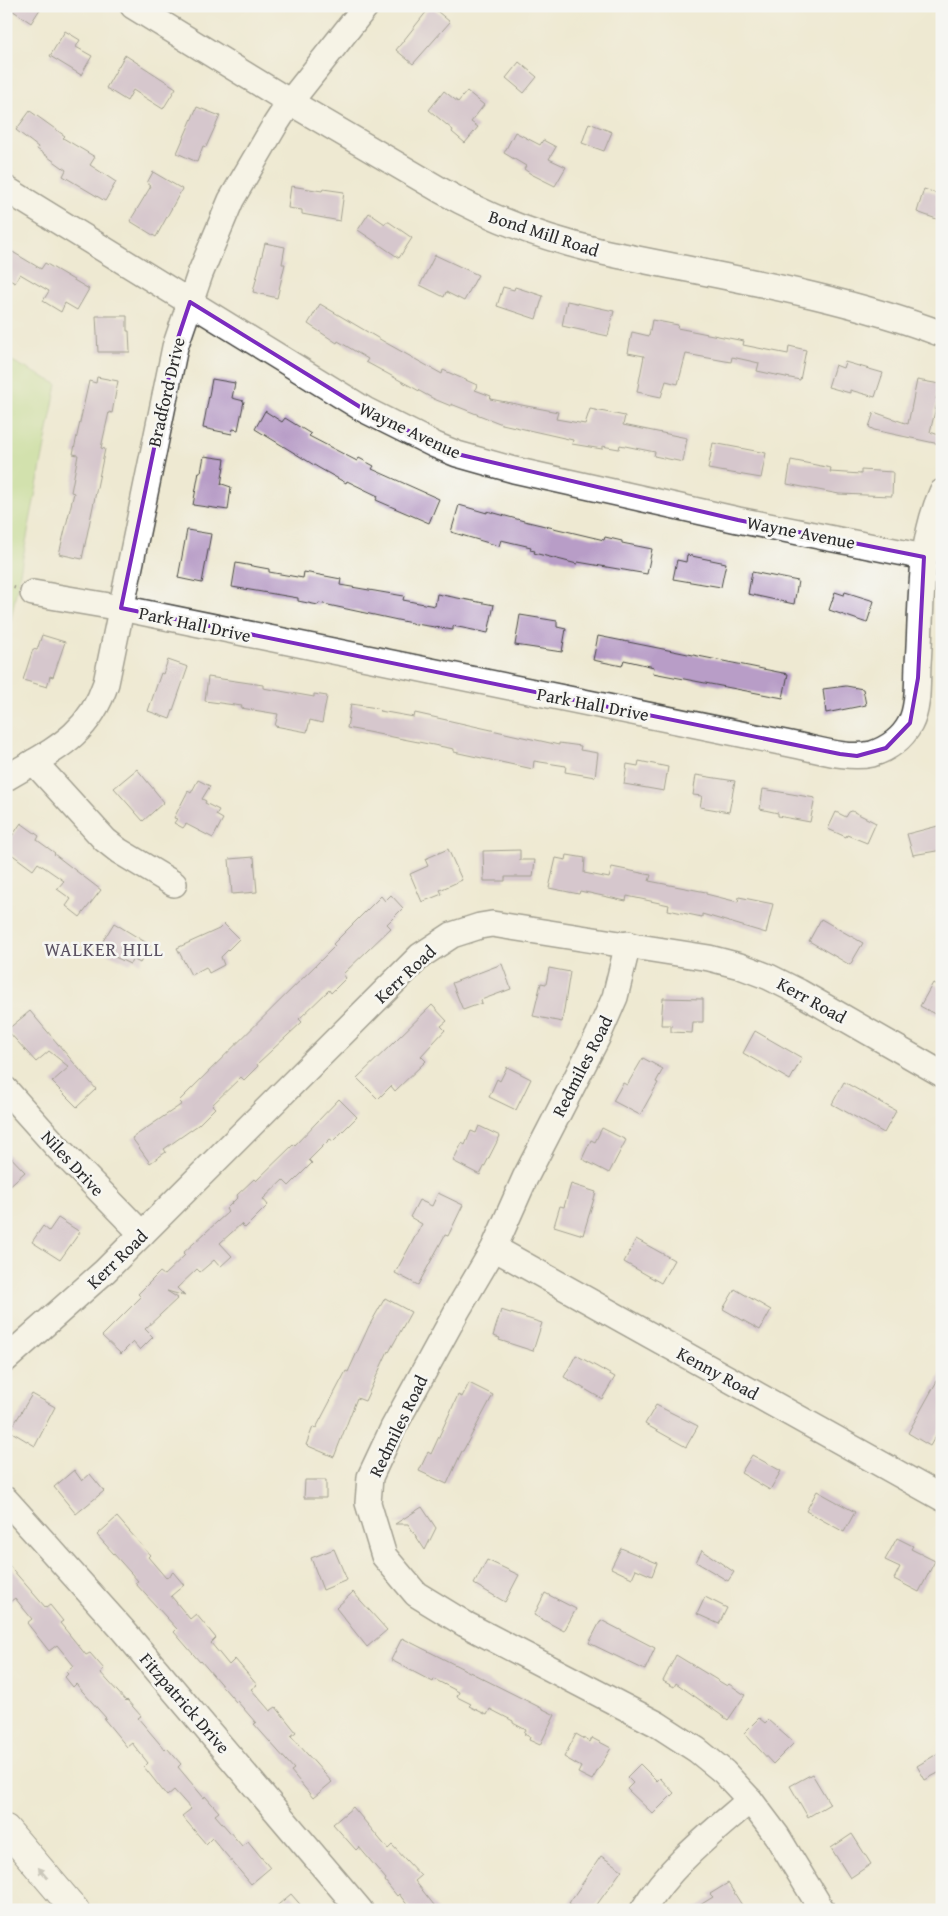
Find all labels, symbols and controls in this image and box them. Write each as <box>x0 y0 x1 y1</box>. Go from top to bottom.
street label: Bond Mill Road <box>485 202 603 264</box>
street label: Bradford Drive <box>140 335 192 449</box>
street label: Wayne Avenue <box>354 395 466 465</box>
street label: Wayne Avenue <box>744 508 858 556</box>
street label: Park Hall Drive <box>137 599 253 649</box>
street label: Park Hall Drive <box>535 680 651 728</box>
district label: WALKER HILL <box>44 935 164 963</box>
street label: Kerr Road <box>368 938 442 1010</box>
street label: Kerr Road <box>772 970 852 1030</box>
street label: Redmiles Road <box>545 1010 619 1121</box>
street label: Niles Drive <box>35 1124 111 1202</box>
street label: Kerr Road <box>80 1223 154 1295</box>
street label: Kenny Road <box>672 1339 764 1407</box>
street label: Redmiles Road <box>362 1370 435 1482</box>
street label: Fitzpatrick Drive <box>133 1646 237 1760</box>
one-way arrow <box>38 1866 49 1879</box>

